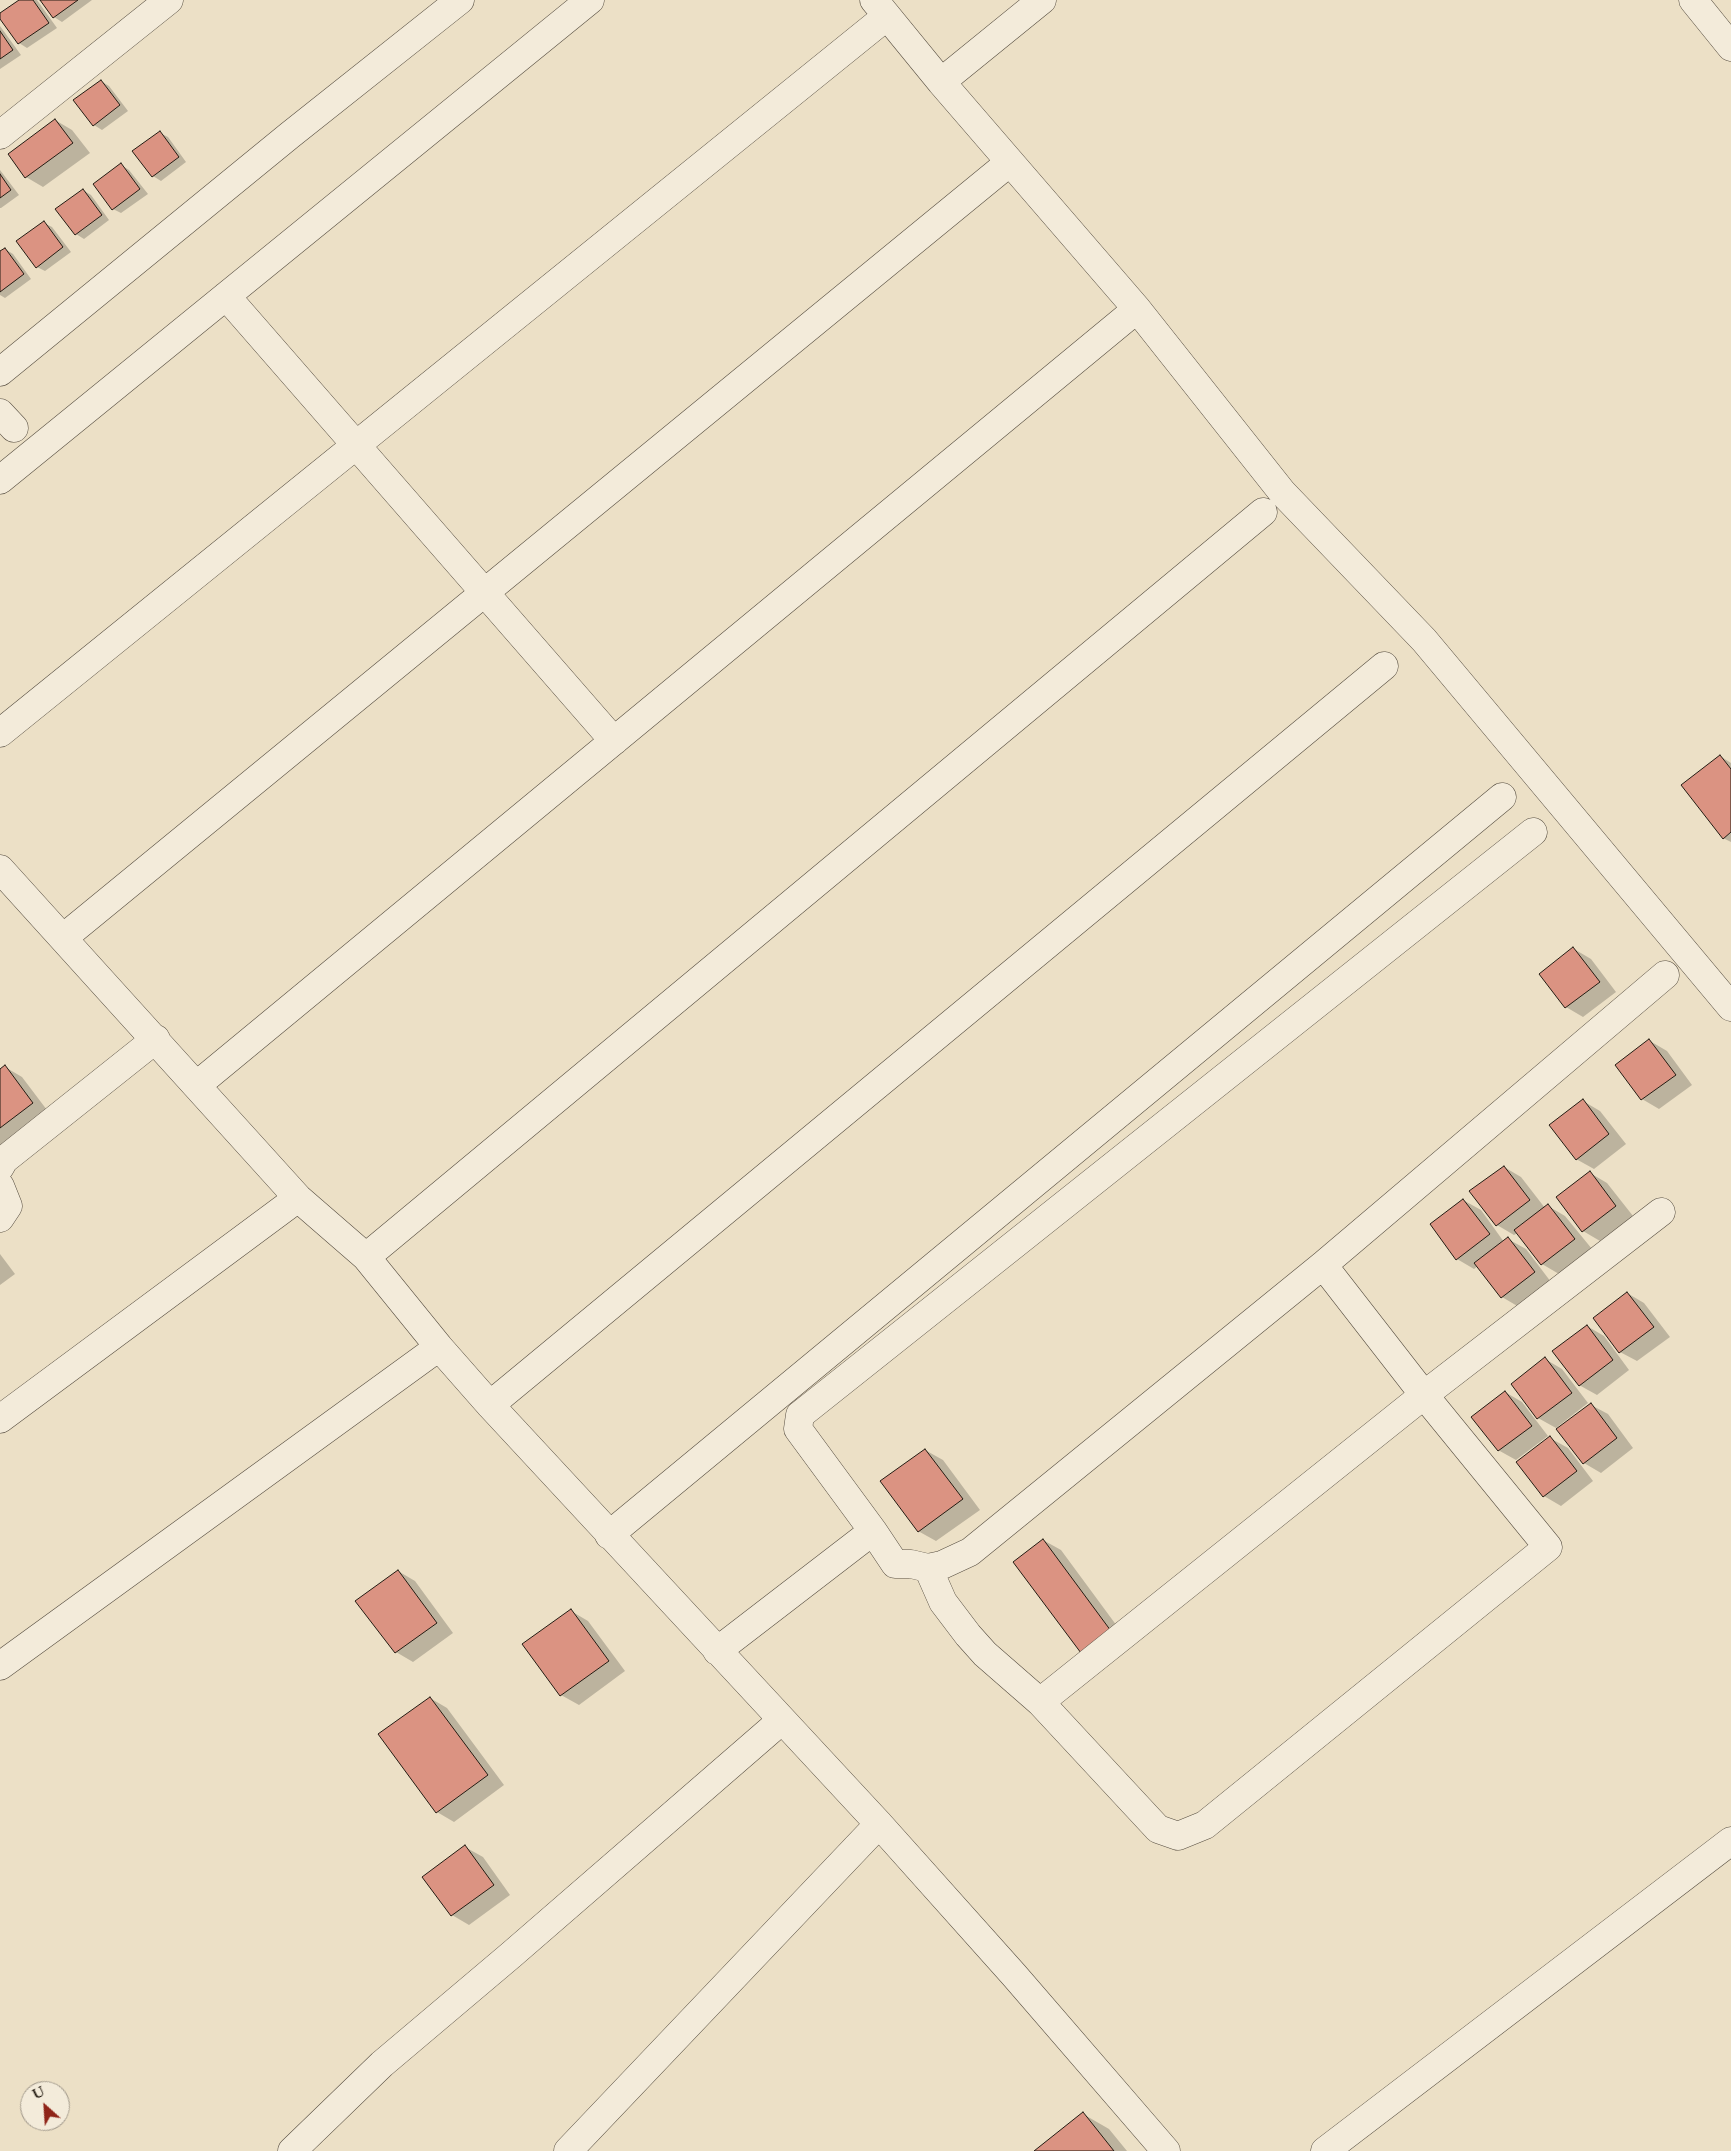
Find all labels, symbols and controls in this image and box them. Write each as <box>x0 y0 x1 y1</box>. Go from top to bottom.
north arrow <box>20 2081 70 2131</box>
text: U <box>29 2082 48 2104</box>

